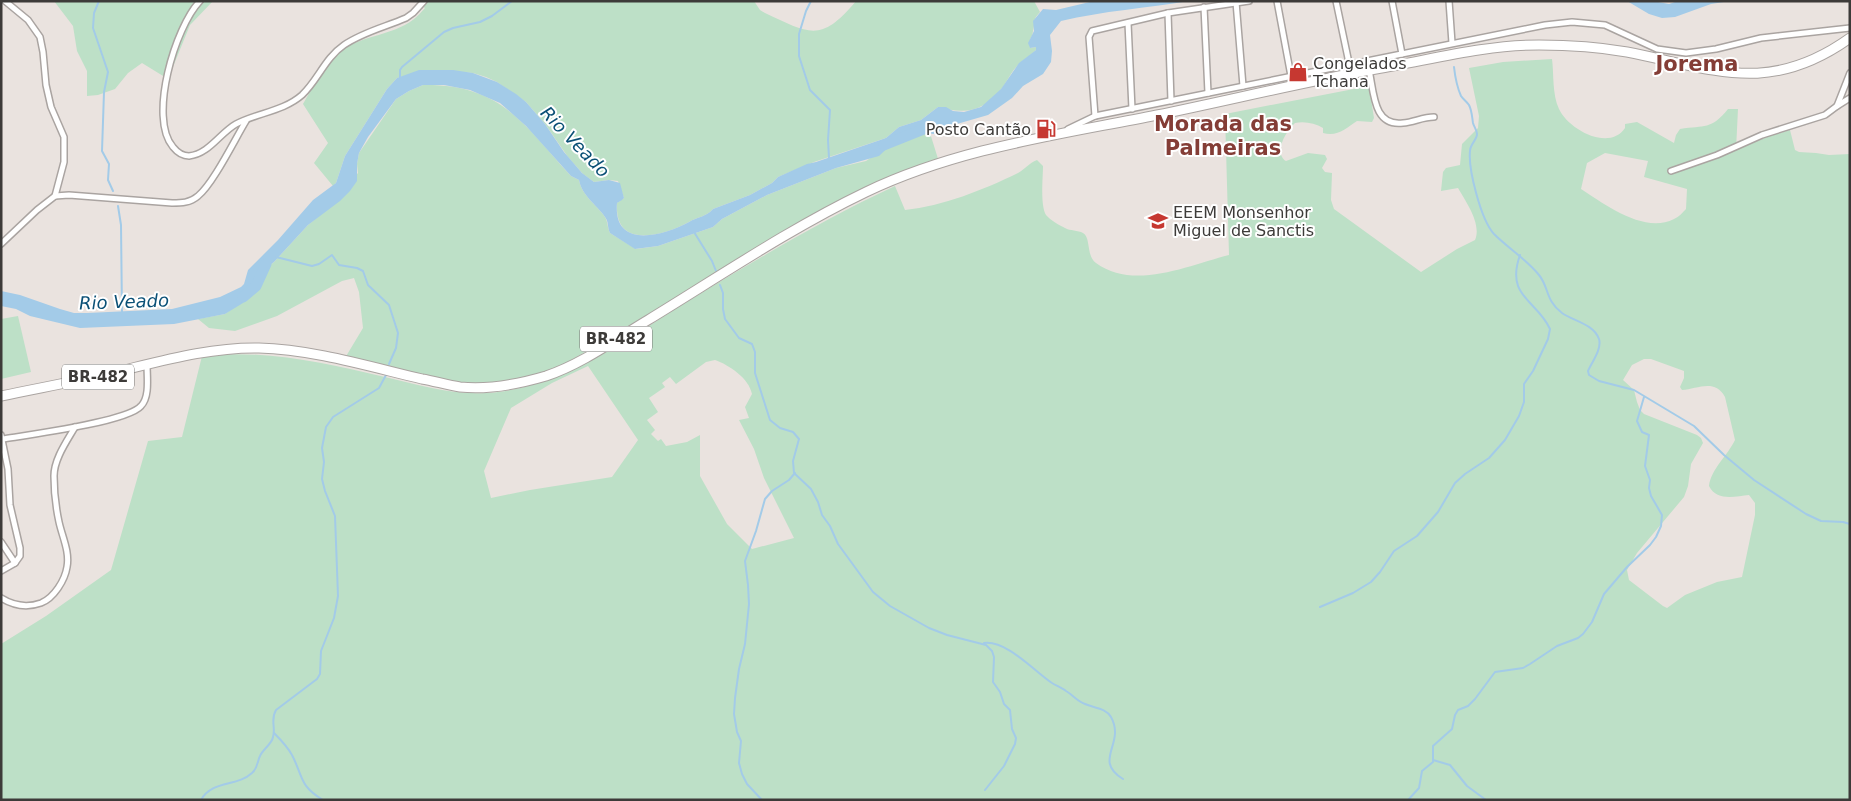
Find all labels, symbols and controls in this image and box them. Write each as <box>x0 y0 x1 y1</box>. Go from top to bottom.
district label: Jorema <box>1654 52 1738 76</box>
place label: Congelados Tchana <box>1312 54 1407 91</box>
shop icon: Congelados Tchana <box>1287 61 1309 83</box>
water label: Rio Veado <box>537 102 614 181</box>
district label: Morada das Palmeiras <box>1154 112 1292 160</box>
fuel station icon: Posto Cantão <box>1035 118 1057 140</box>
place label: Posto Cantão <box>926 120 1031 139</box>
place label: EEEM Monsenhor Miguel de Sanctis <box>1173 203 1314 240</box>
school or university icon: EEEM Monsenhor Miguel de Sanctis <box>1147 210 1169 232</box>
water label: Rio Veado <box>79 289 169 314</box>
road number: BR-482 <box>580 326 652 352</box>
road number: BR-482 <box>62 364 134 390</box>

